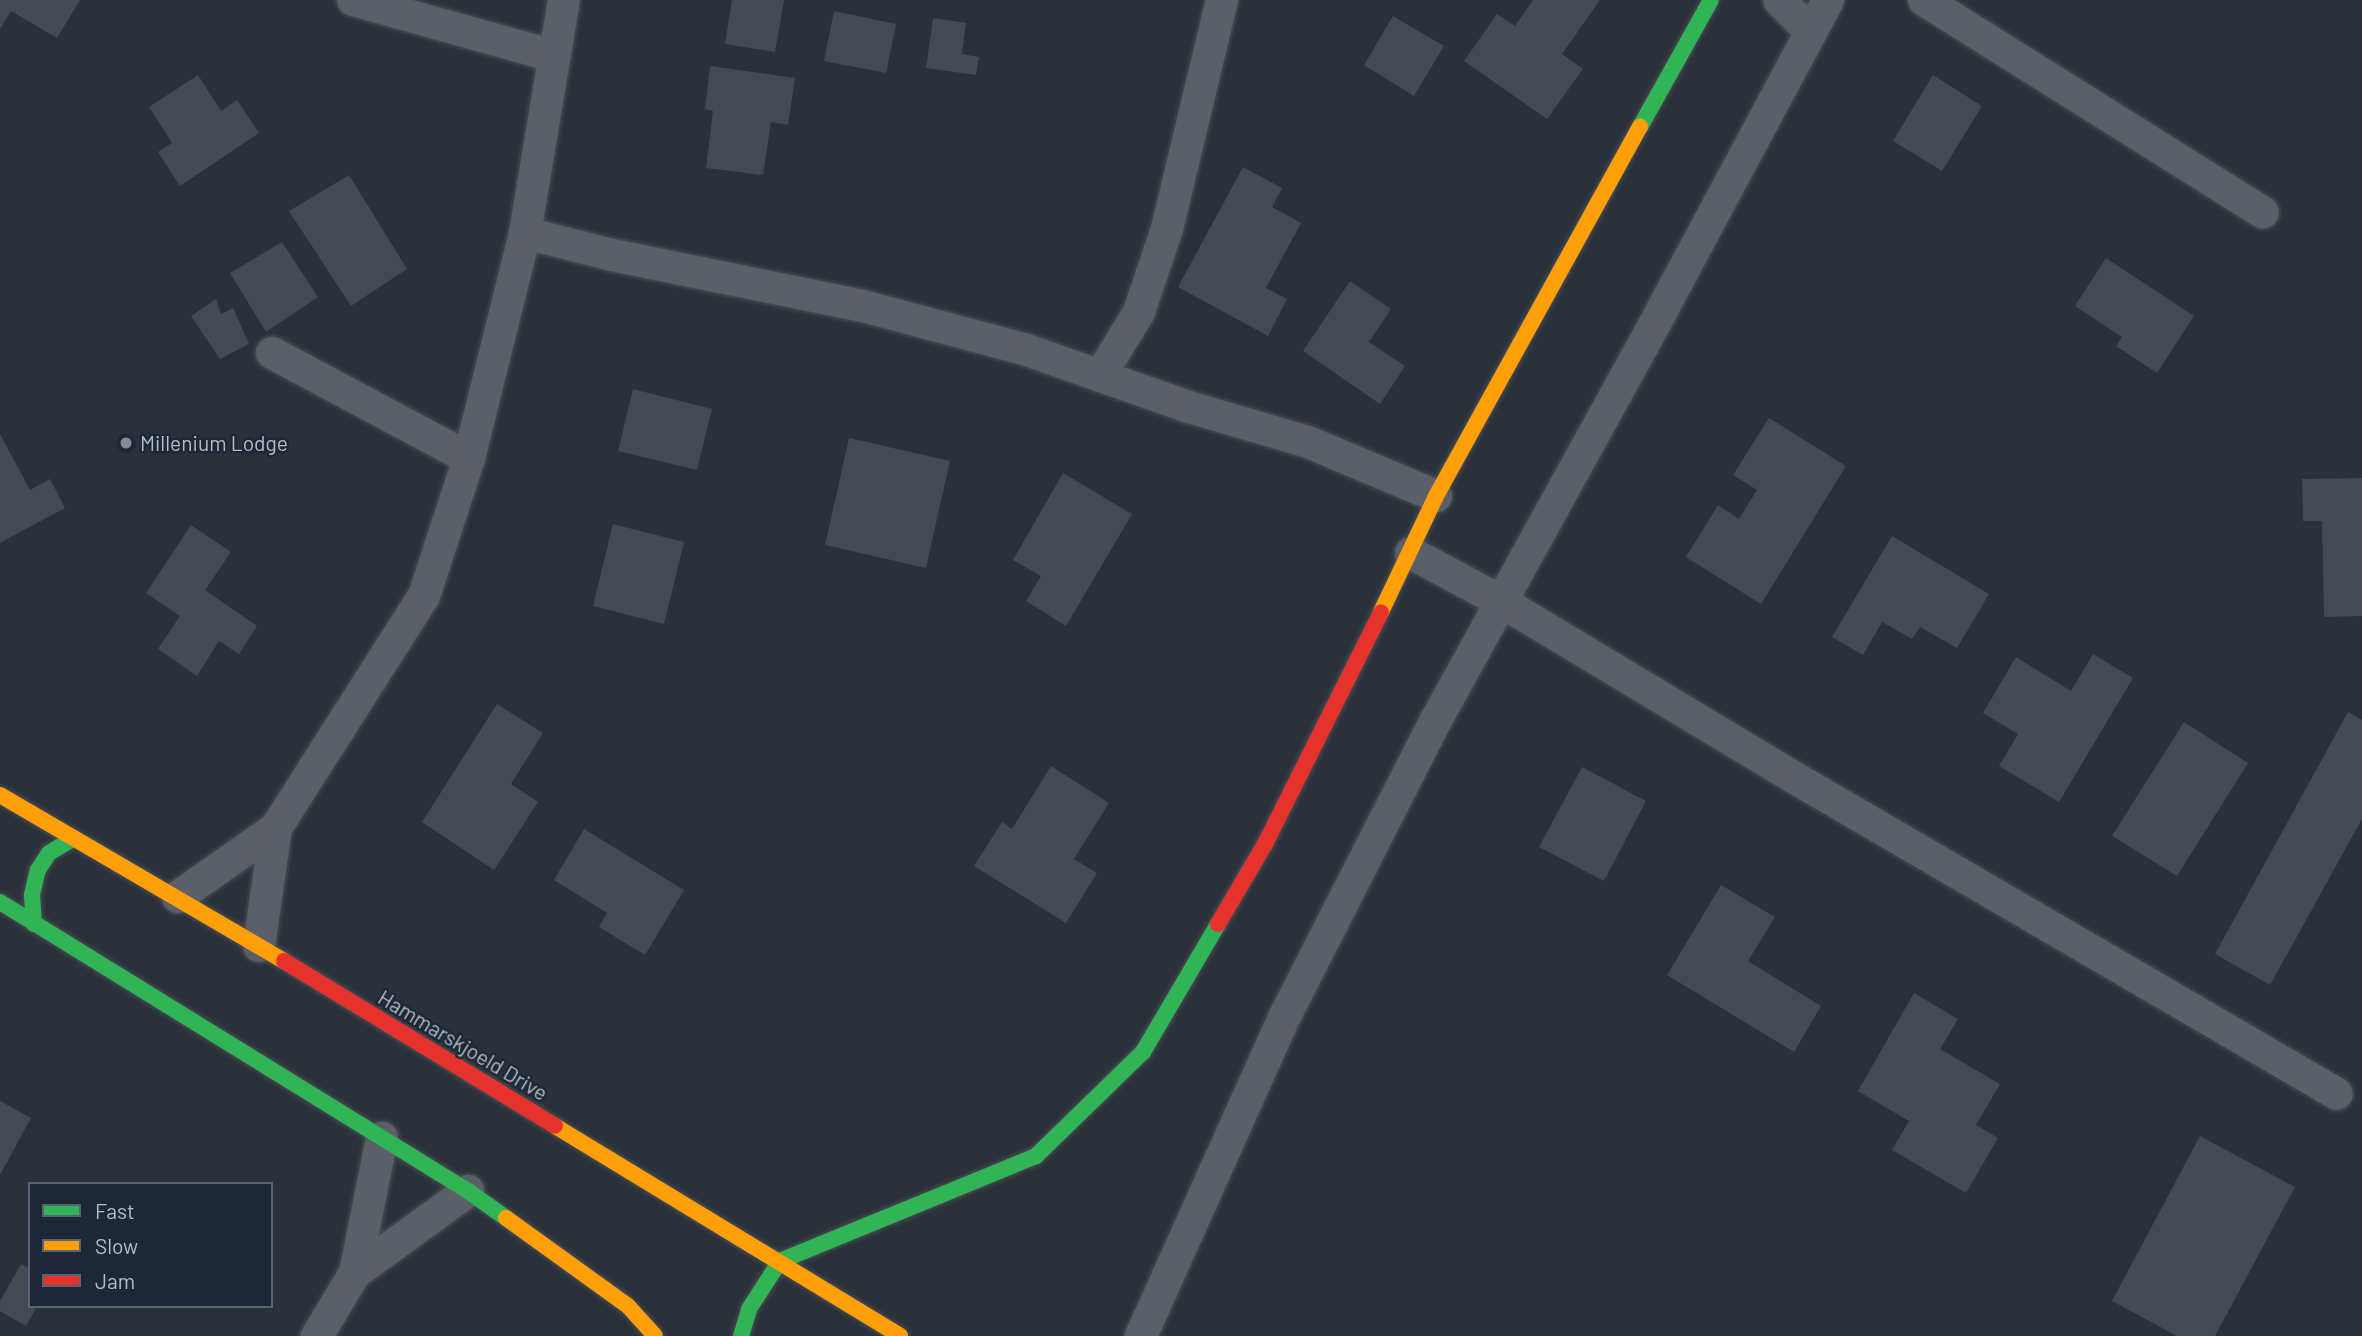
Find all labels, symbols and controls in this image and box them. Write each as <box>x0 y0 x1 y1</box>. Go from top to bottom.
place label: Millenium Lodge <box>140 430 288 456</box>
marker: Millenium Lodge <box>118 435 134 451</box>
street label: Hammarskjoeld Drive <box>374 984 552 1106</box>
legend <box>28 1182 273 1308</box>
text: Fast <box>95 1198 135 1223</box>
text: Slow <box>95 1233 138 1258</box>
text: Jam <box>95 1268 135 1293</box>

